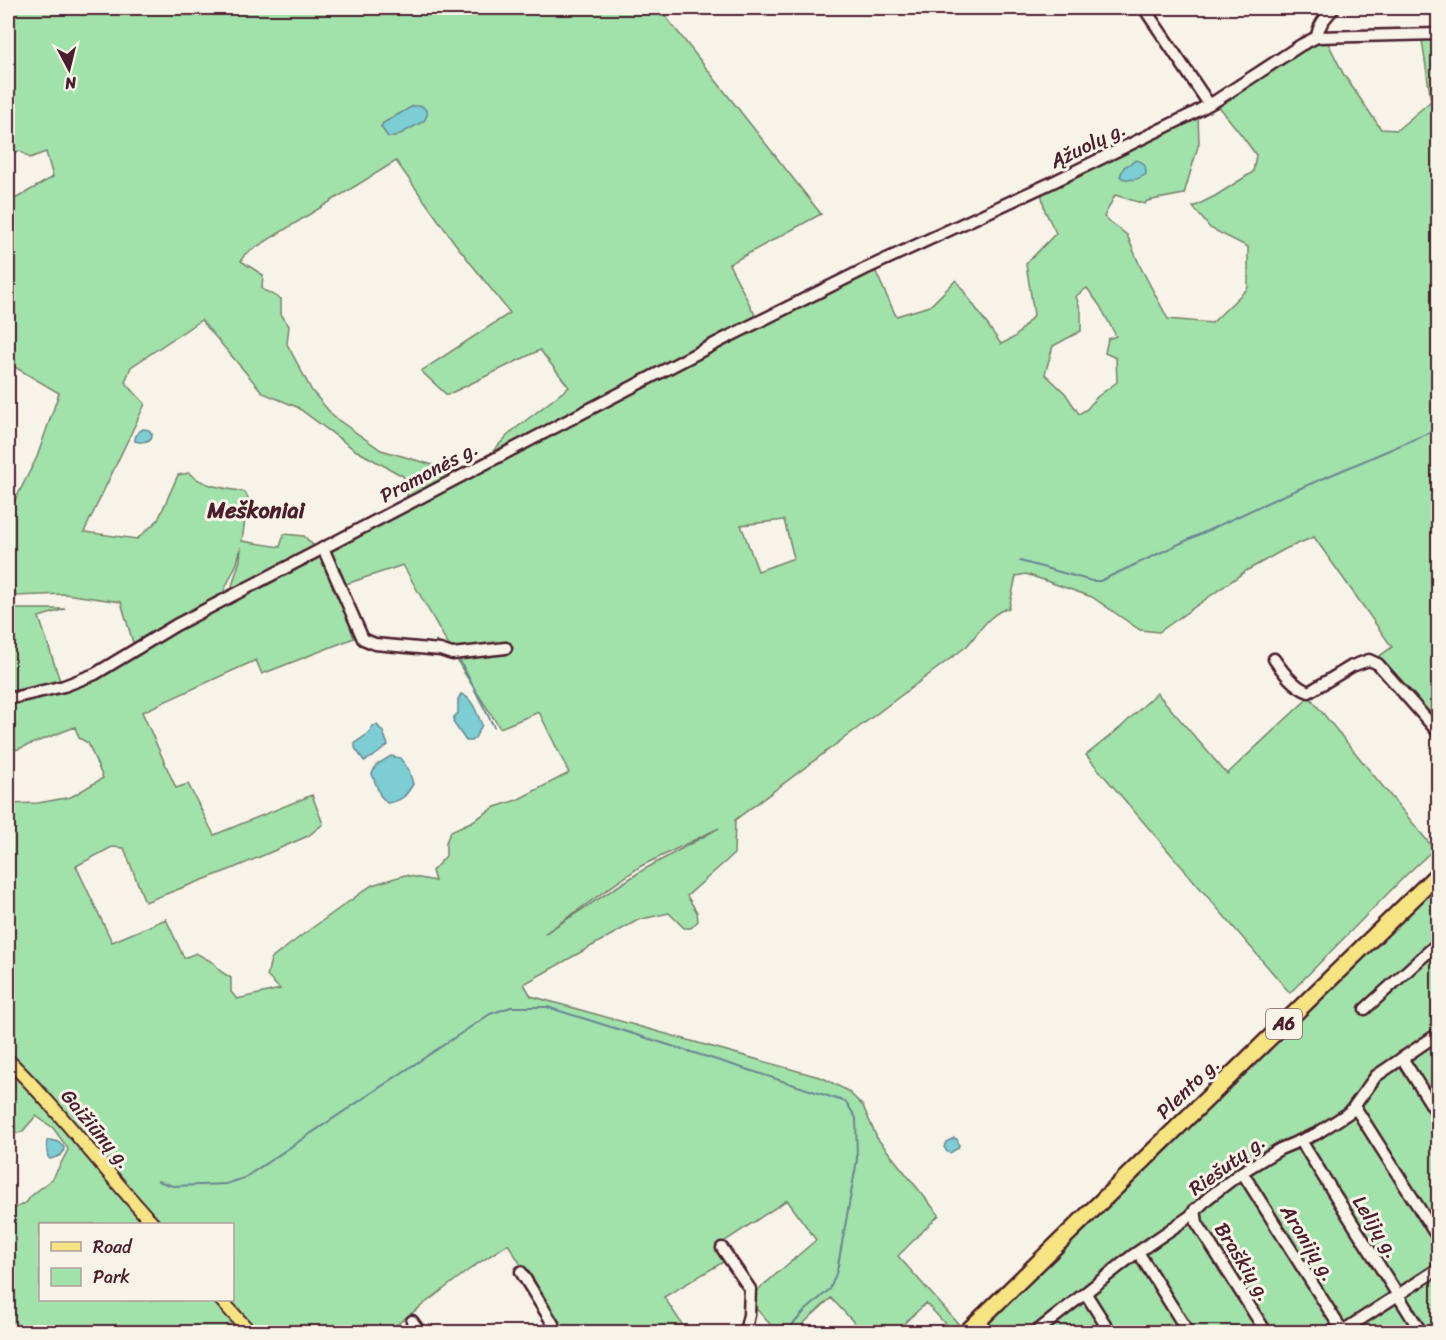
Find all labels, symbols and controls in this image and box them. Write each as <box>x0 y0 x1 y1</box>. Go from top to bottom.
north arrow <box>39 39 99 99</box>
text: N <box>63 68 79 99</box>
street label: Ąžuolų g. <box>1043 112 1132 179</box>
street label: Pramonės g. <box>373 431 485 513</box>
district label: Meškoniai <box>206 491 307 530</box>
road number: A6 <box>1266 1009 1302 1039</box>
street label: Plento g. <box>1148 1048 1228 1128</box>
street label: Gaižiūnų g. <box>52 1081 140 1177</box>
street label: Riešutų g. <box>1181 1125 1273 1205</box>
street label: Lelijų g. <box>1343 1188 1409 1266</box>
street label: Aronijų g. <box>1270 1197 1346 1289</box>
street label: Braškių g. <box>1205 1215 1281 1309</box>
legend <box>39 1223 234 1301</box>
text: Road <box>93 1231 133 1263</box>
text: Park <box>93 1261 130 1293</box>

